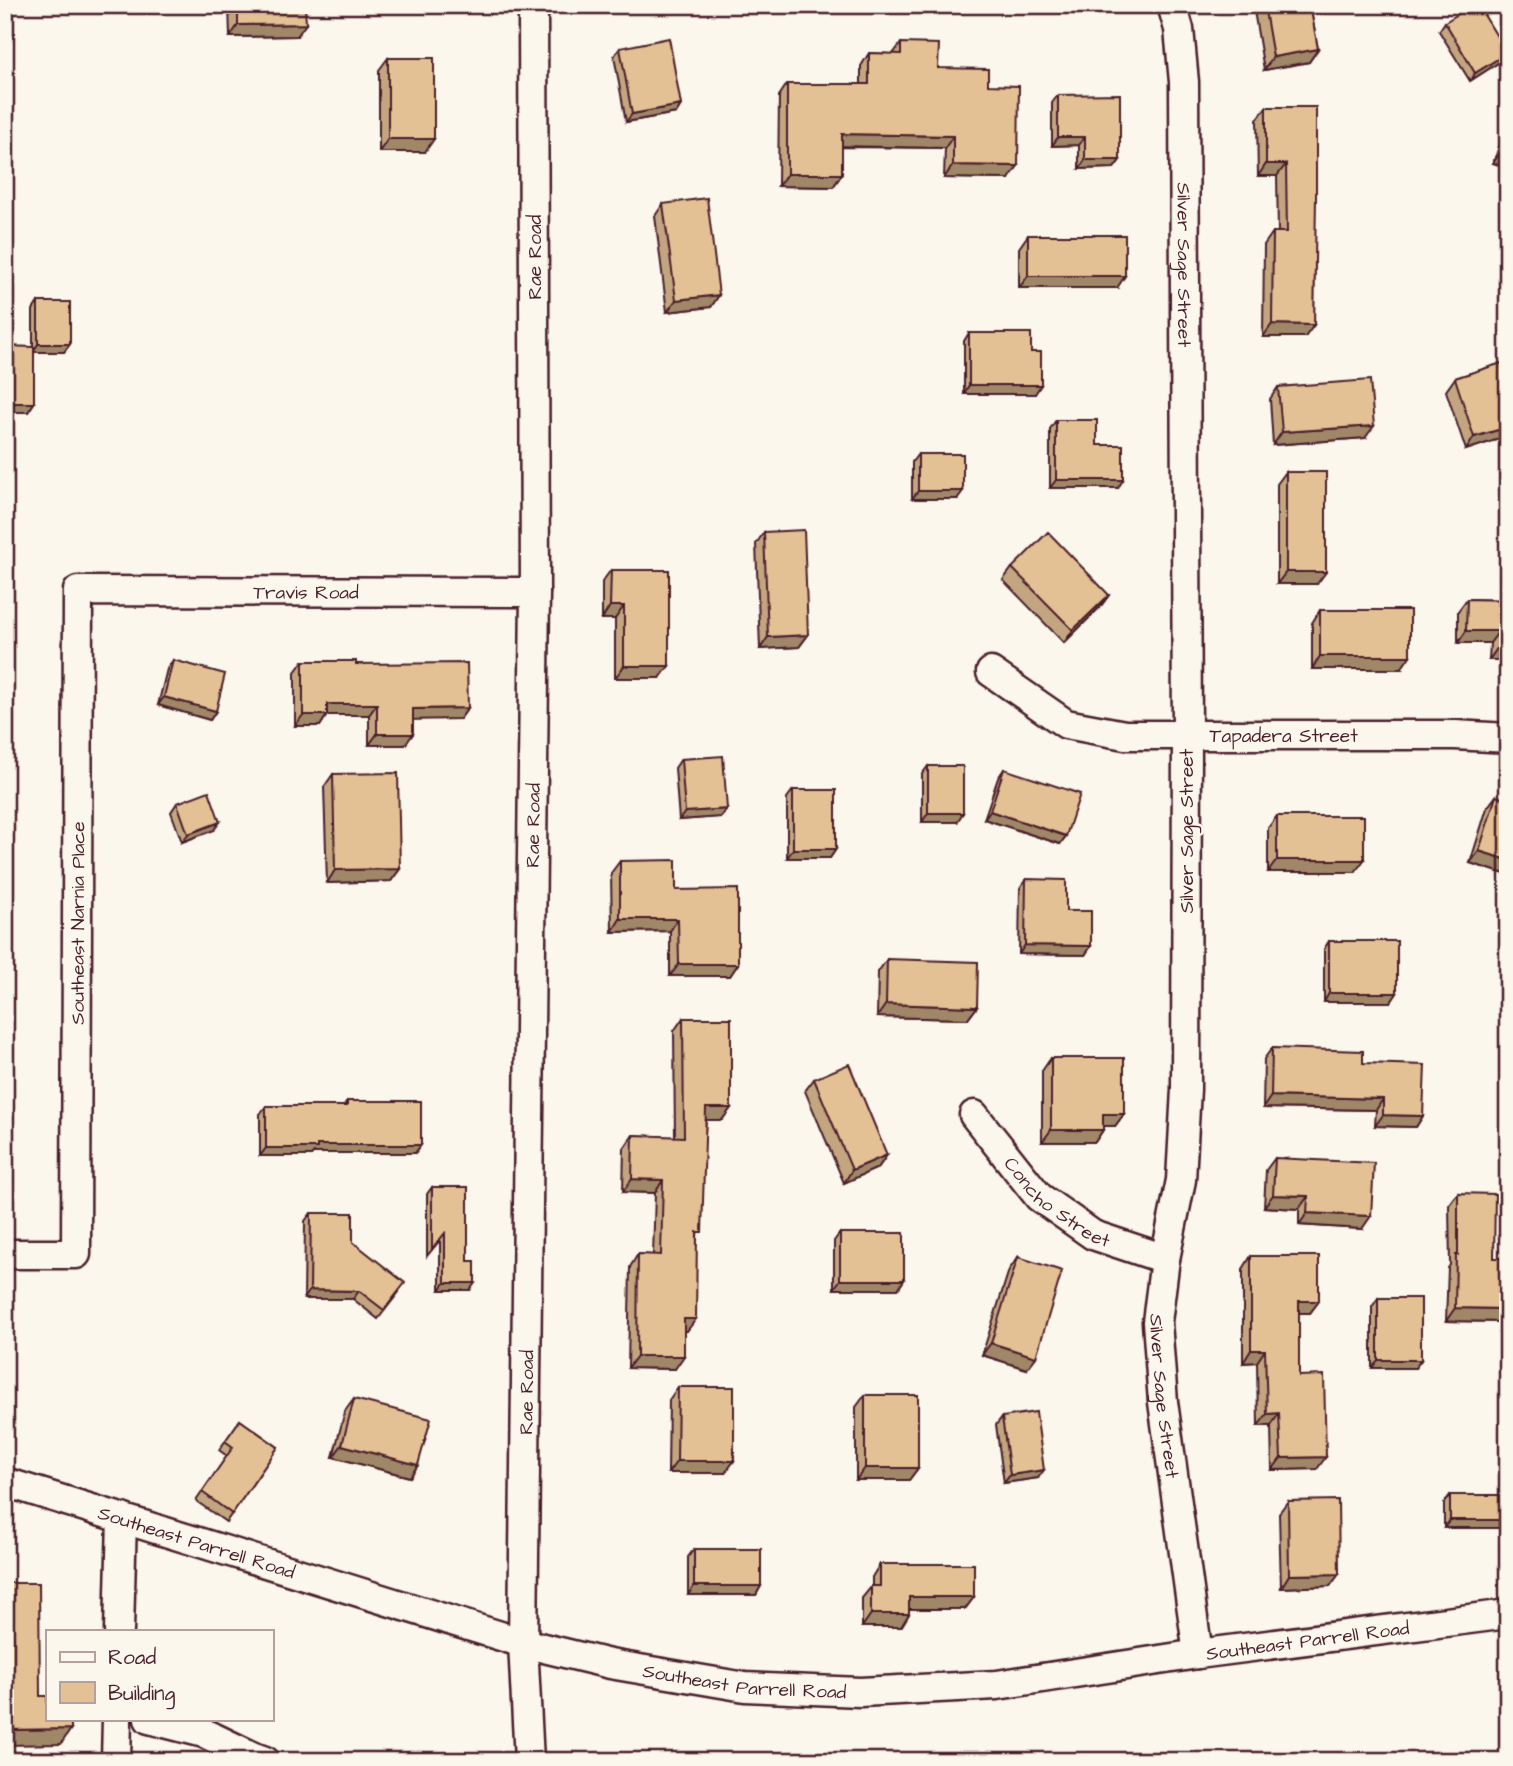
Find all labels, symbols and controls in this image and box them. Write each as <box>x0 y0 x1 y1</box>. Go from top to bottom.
street label: Silver Sage Street <box>1169 182 1197 347</box>
street label: Rae Road <box>522 214 549 299</box>
street label: Travis Road <box>253 579 359 607</box>
street label: Tapadera Street <box>1210 723 1358 750</box>
street label: Silver Sage Street <box>1174 748 1202 913</box>
street label: Rae Road <box>520 782 548 868</box>
street label: Southeast Narnia Place <box>65 821 92 1025</box>
street label: Concho Street <box>997 1151 1114 1255</box>
street label: Silver Sage Street <box>1142 1312 1185 1480</box>
street label: Rae Road <box>513 1349 541 1435</box>
street label: Southeast Parrell Road <box>95 1500 299 1586</box>
street label: Southeast Parrell Road <box>1204 1615 1411 1668</box>
legend <box>46 1630 273 1720</box>
text: Road <box>108 1643 156 1672</box>
street label: Southeast Parrell Road <box>641 1658 847 1706</box>
text: Building <box>108 1679 176 1710</box>

